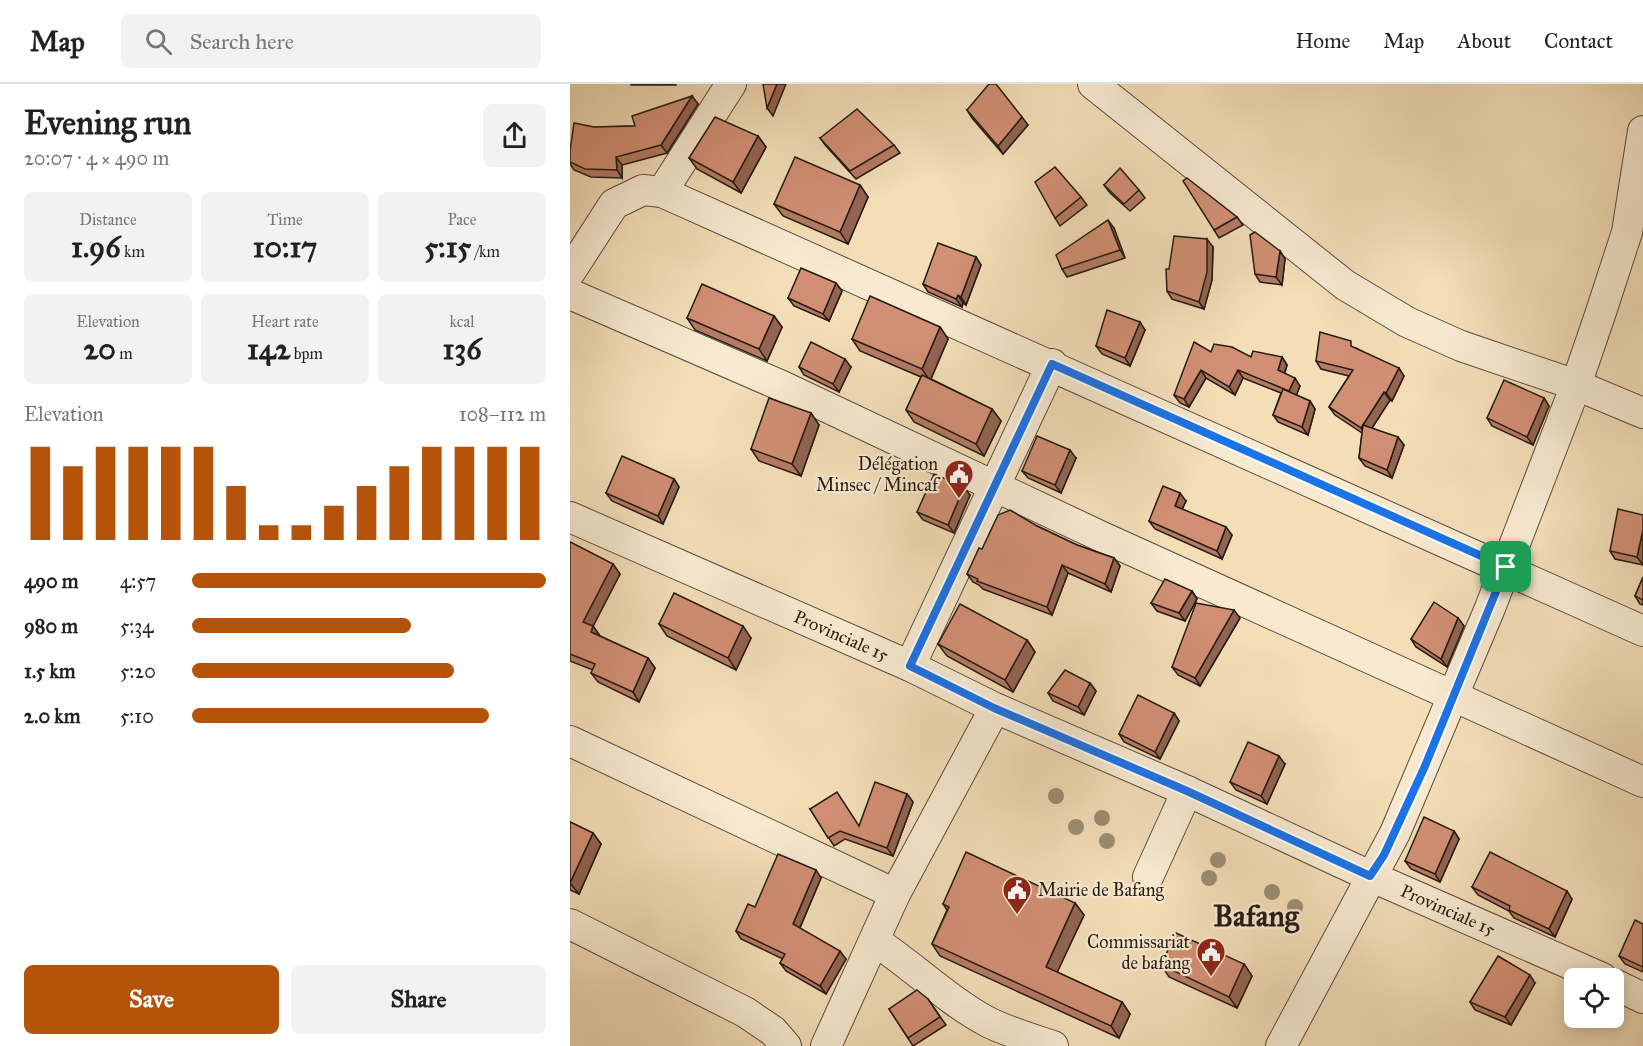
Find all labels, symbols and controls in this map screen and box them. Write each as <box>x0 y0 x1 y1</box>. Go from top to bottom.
search box <box>121 14 541 68</box>
text: Map <box>30 24 85 59</box>
icon: search <box>142 25 175 58</box>
text: Search here <box>190 28 294 55</box>
text: Home <box>1295 28 1350 54</box>
text: Map <box>1383 28 1424 54</box>
text: About <box>1457 28 1511 54</box>
text: Contact <box>1544 28 1613 54</box>
text: Evening run <box>24 103 191 143</box>
button: share <box>483 104 546 167</box>
text: 20:07 · 4 × 490 m <box>24 146 169 170</box>
text: Distance <box>79 210 137 229</box>
text: Time <box>267 210 303 229</box>
text: Pace <box>447 210 477 229</box>
text: 1.96 <box>71 229 121 265</box>
text: 10:17 <box>253 229 317 265</box>
text: 5:15 <box>424 229 471 265</box>
text: km <box>121 242 145 261</box>
text: /km <box>471 242 500 261</box>
text: Elevation <box>76 312 140 331</box>
text: Heart rate <box>251 312 319 331</box>
text: kcal <box>449 312 475 331</box>
text: 20 <box>83 331 116 367</box>
text: 142 <box>247 331 290 367</box>
text: 136 <box>442 331 482 367</box>
text: m <box>116 344 133 363</box>
text: bpm <box>290 344 323 363</box>
text: Elevation <box>24 402 103 426</box>
text: 108–112 m <box>459 402 546 426</box>
place label: Délégation Minsec / Mincaf <box>816 453 941 496</box>
public building icon: Délégation Minsec / Mincaf <box>943 458 975 500</box>
pin <box>1480 541 1531 592</box>
icon: arrive <box>1489 550 1522 583</box>
text: 490 m <box>24 569 79 593</box>
text: 4:57 <box>120 569 156 593</box>
street label: Provinciale 15 <box>790 605 892 666</box>
text: 980 m <box>24 614 78 638</box>
text: 5:34 <box>120 614 153 638</box>
text: 1.5 km <box>24 659 75 683</box>
text: 5:20 <box>120 659 156 683</box>
text: 2.0 km <box>24 704 80 728</box>
text: 5:10 <box>120 704 154 728</box>
public building icon: Mairie de Bafang <box>1001 874 1033 916</box>
place label: Mairie de Bafang <box>1038 879 1164 902</box>
street label: Provinciale 15 <box>1397 880 1499 941</box>
district label: Bafang <box>1213 898 1300 934</box>
place label: Commissariat de bafang <box>1087 931 1191 975</box>
public building icon: Commissariat de bafang <box>1195 936 1227 978</box>
button: Save <box>24 965 279 1034</box>
button: Share <box>291 965 546 1034</box>
map controls <box>1564 968 1624 1028</box>
button: locate <box>1564 968 1624 1028</box>

